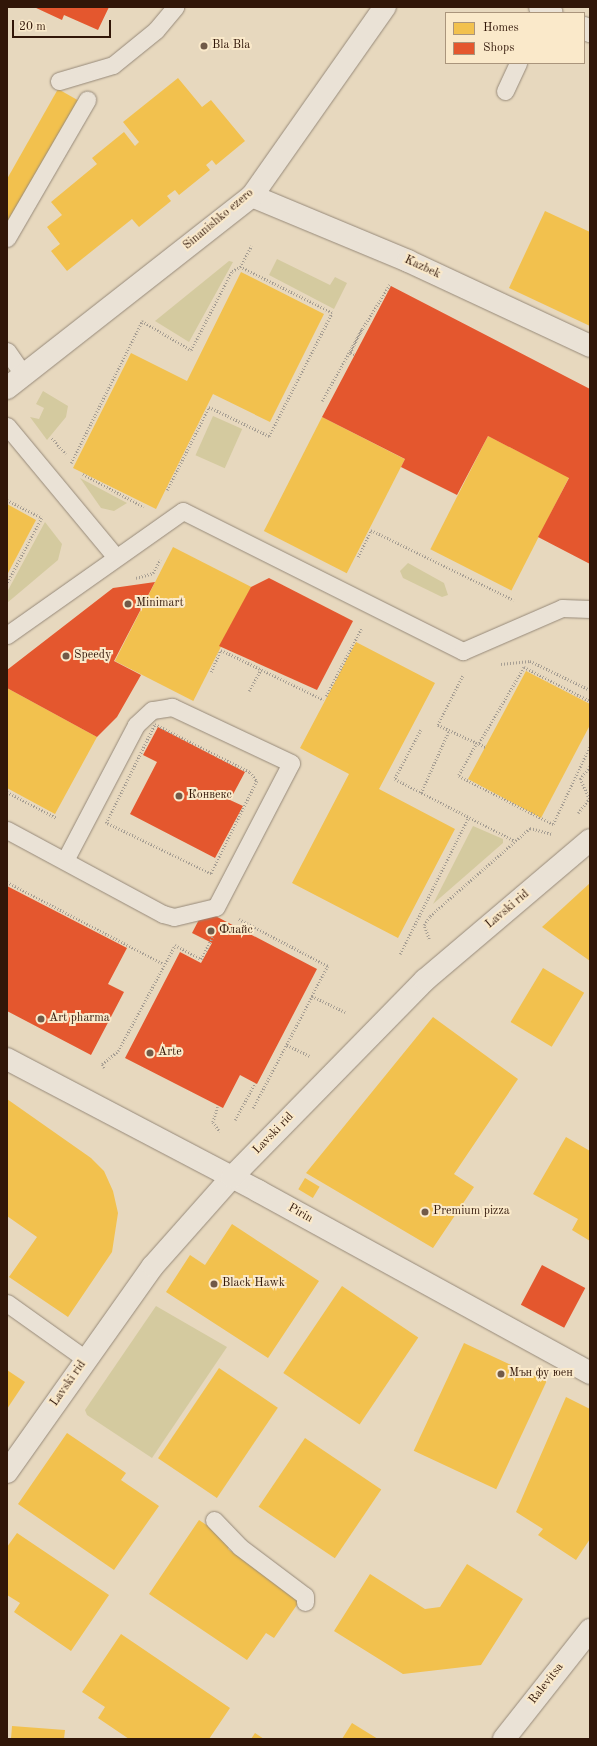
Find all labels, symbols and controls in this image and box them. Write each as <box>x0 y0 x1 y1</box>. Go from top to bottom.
scale bar <box>14 12 113 38</box>
legend <box>445 12 585 64</box>
text: 20 m <box>19 21 46 33</box>
text: Homes <box>483 22 519 34</box>
place label: Bla Bla <box>212 39 250 53</box>
marker: Bla Bla <box>199 41 209 51</box>
text: Shops <box>483 42 514 54</box>
street label: Sinanishko ezero <box>181 186 257 254</box>
street label: Kazbek <box>402 253 442 283</box>
place label: Minimart <box>136 597 184 611</box>
marker: Minimart <box>123 599 133 609</box>
place label: Speedy <box>74 649 111 663</box>
marker: Speedy <box>61 651 71 661</box>
place label: Конвекс <box>188 789 232 803</box>
marker: Конвекс <box>173 790 185 802</box>
street label: Lavski rid <box>483 888 533 932</box>
place label: Флайс <box>219 924 253 938</box>
marker: Флайс <box>206 926 216 936</box>
place label: Art pharma <box>49 1012 110 1026</box>
marker: Art pharma <box>36 1014 46 1024</box>
place label: Arte <box>158 1046 182 1060</box>
marker: Arte <box>145 1048 155 1058</box>
street label: Lavski rid <box>251 1110 297 1158</box>
street label: Pirin <box>285 1201 315 1227</box>
place label: Premium pizza <box>433 1205 510 1219</box>
marker: Premium pizza <box>420 1207 430 1217</box>
place label: Black Hawk <box>222 1277 285 1291</box>
marker: Black Hawk <box>209 1279 219 1289</box>
street label: Lavski rid <box>48 1358 90 1410</box>
place label: Мън фу юен <box>509 1367 573 1381</box>
marker: Мън фу юен <box>496 1369 506 1379</box>
street label: Ralevitsa <box>526 1661 568 1707</box>

